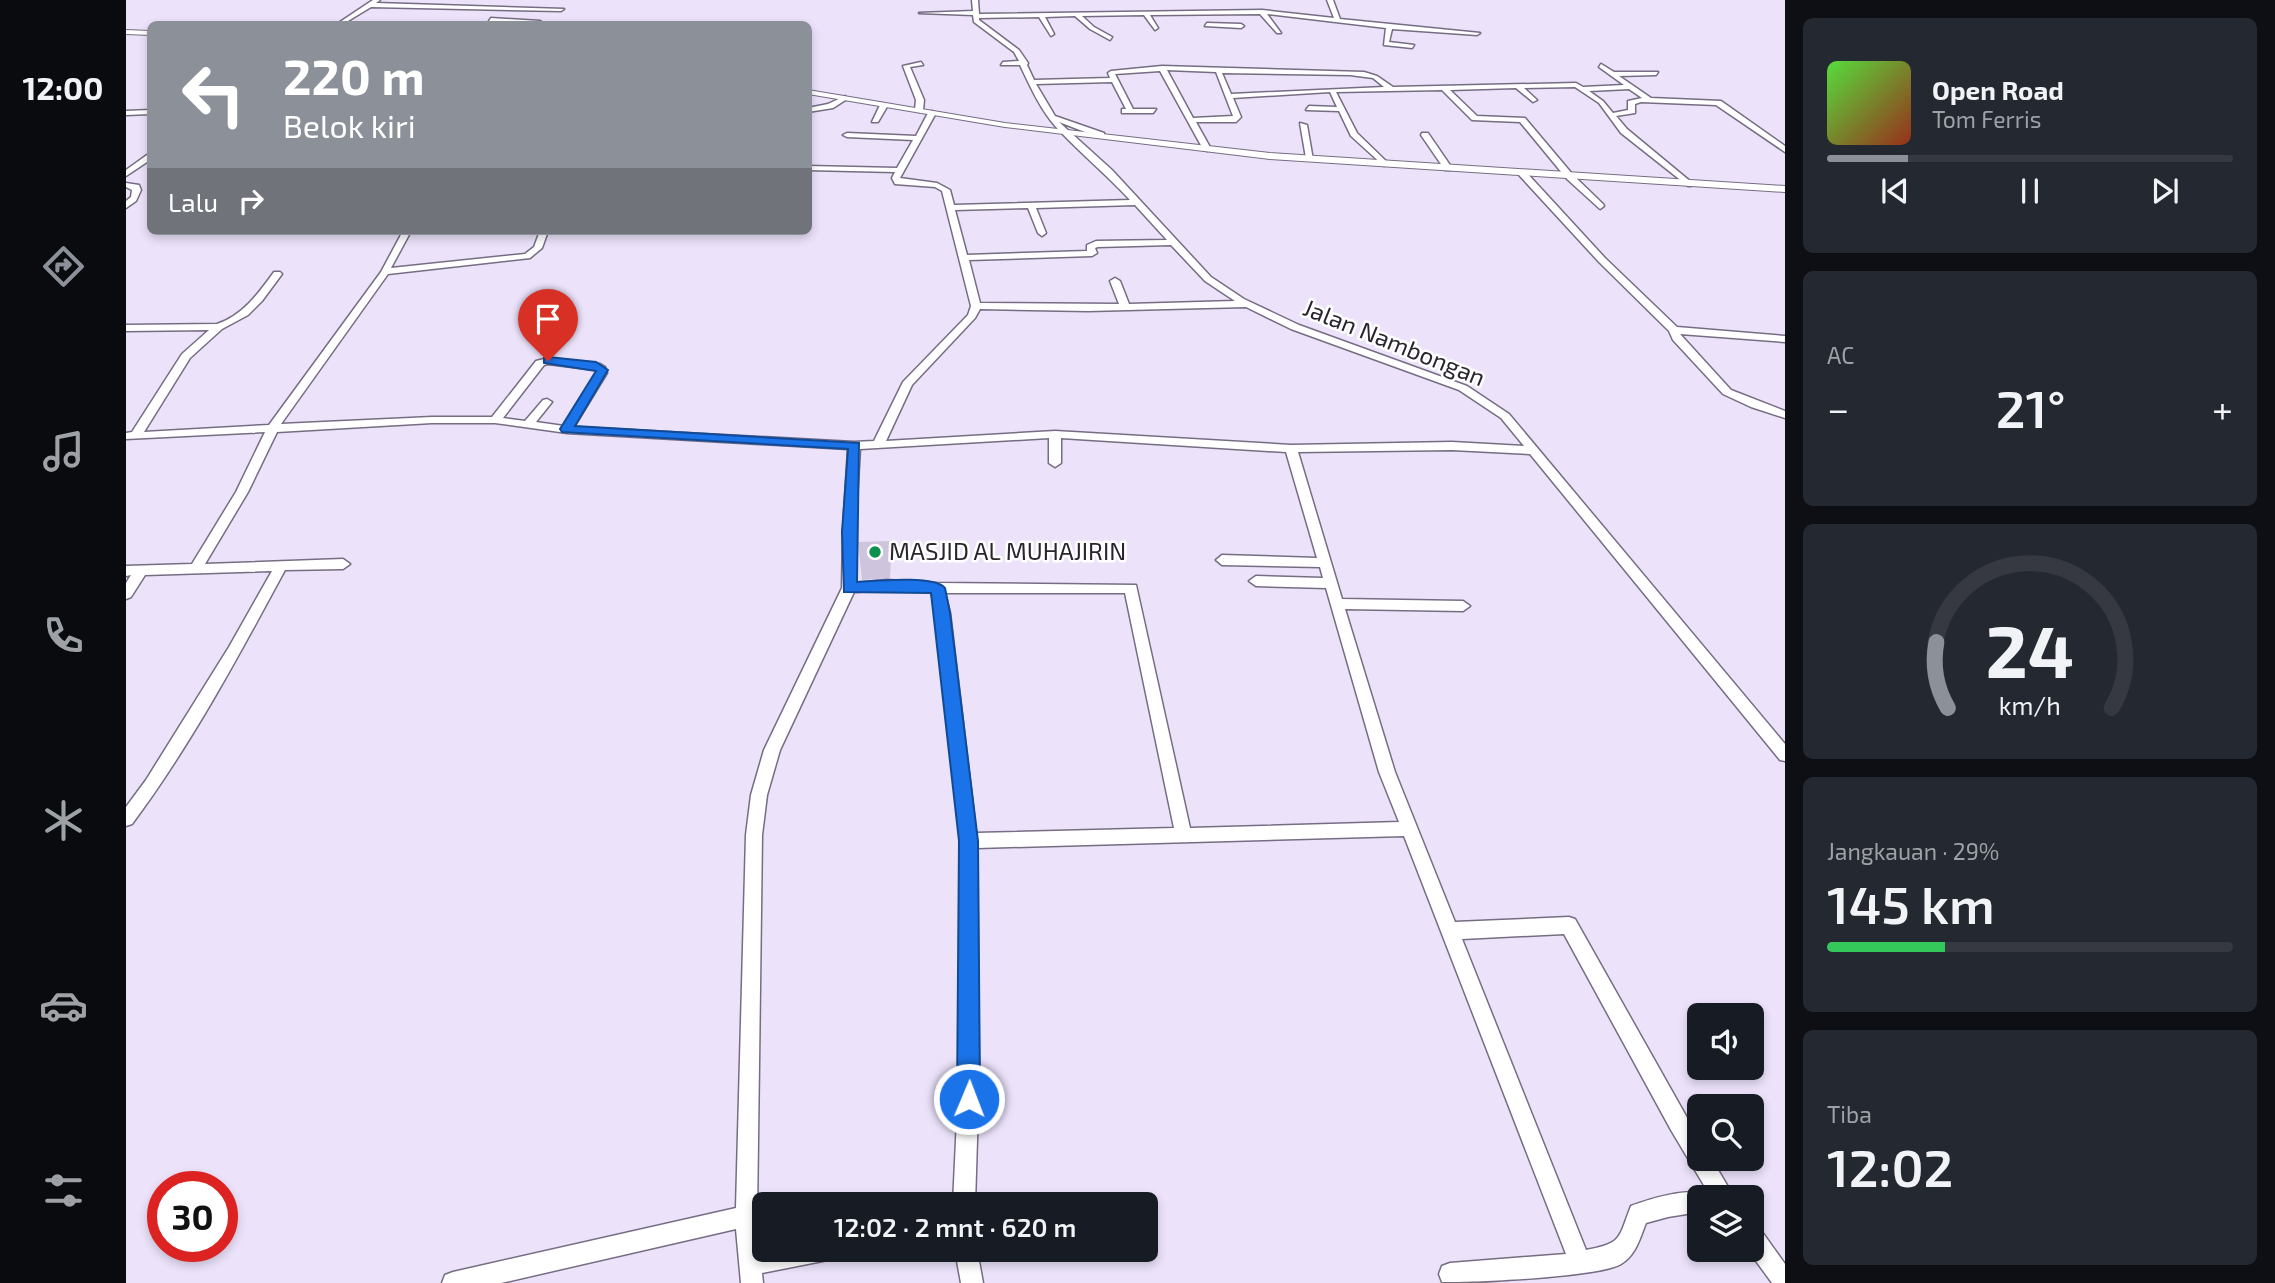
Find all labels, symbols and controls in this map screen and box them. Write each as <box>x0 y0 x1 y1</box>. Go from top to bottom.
text: 220 m <box>283 46 425 105</box>
icon: left <box>168 49 259 140</box>
text: 12:00 <box>22 68 104 106</box>
text: Open Road <box>1932 74 2064 105</box>
text: Tom Ferris <box>1932 105 2041 133</box>
text: Belok kiri <box>283 106 416 144</box>
icon: previous <box>1876 172 1914 210</box>
icon: pause <box>2011 172 2049 210</box>
icon: next <box>2146 172 2184 210</box>
icon: right <box>232 182 270 220</box>
text: Lalu <box>168 186 218 217</box>
icon: directions <box>39 242 88 291</box>
pin <box>518 289 578 361</box>
street label: Jalan Nambongan <box>1299 292 1490 391</box>
icon: arrive <box>529 300 567 338</box>
text: AC <box>1827 341 1854 369</box>
text: 21° <box>1996 376 2066 438</box>
text: − <box>1827 385 1849 431</box>
text: + <box>2212 385 2233 431</box>
icon: music <box>39 427 88 476</box>
place label: MASJID AL MUHAJIRIN <box>889 536 1126 565</box>
marker: MASJID AL MUHAJIRIN <box>867 544 883 560</box>
text: 24 <box>1986 605 2074 693</box>
icon: phone <box>39 611 88 660</box>
text: km/h <box>1999 689 2061 719</box>
icon: climate <box>39 796 88 845</box>
text: Jangkauan · 29% <box>1827 837 1999 865</box>
text: 145 km <box>1827 872 1995 934</box>
icon: car <box>39 981 88 1030</box>
map controls <box>1687 1003 1764 1262</box>
button: sound <box>1687 1003 1764 1080</box>
position arrow <box>932 1062 1006 1136</box>
button: search <box>1687 1094 1764 1171</box>
text: Tiba <box>1827 1100 1872 1128</box>
text: 12:02 <box>1827 1135 1953 1197</box>
icon: filters <box>39 1166 88 1215</box>
speed limit sign: 30 <box>147 1171 238 1262</box>
button: layers <box>1687 1185 1764 1262</box>
text: 12:02 · 2 mnt · 620 m <box>834 1211 1076 1242</box>

